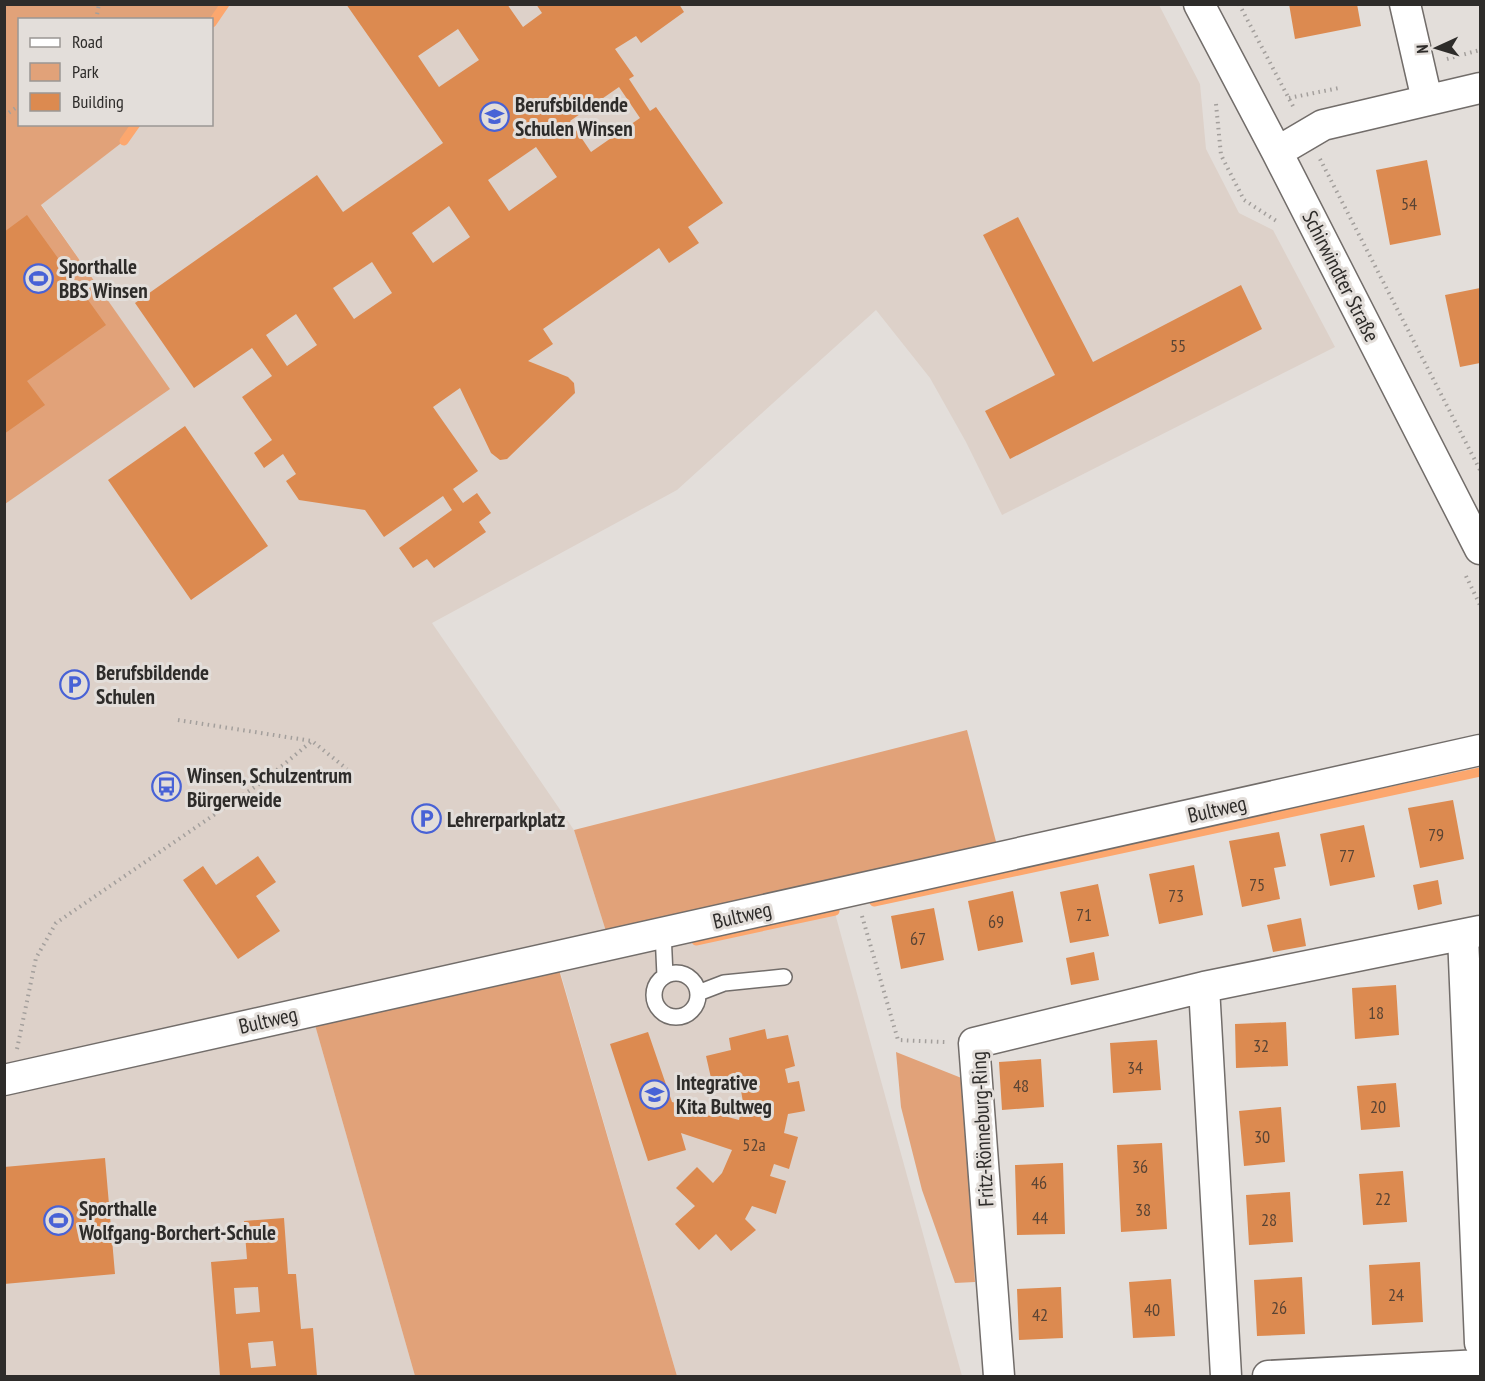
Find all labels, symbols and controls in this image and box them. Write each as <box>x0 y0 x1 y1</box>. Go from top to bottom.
legend <box>18 18 213 126</box>
north arrow <box>1407 18 1467 78</box>
text: Road <box>72 30 103 53</box>
text: N <box>1412 44 1432 54</box>
text: Park <box>72 60 99 83</box>
text: Building <box>72 90 124 113</box>
place label: Berufsbildende Schulen Winsen <box>515 91 633 142</box>
school or university icon: Berufsbildende Schulen Winsen <box>478 100 510 132</box>
house number: 54 <box>1401 192 1417 215</box>
street label: Schirwindter Straße <box>1296 206 1386 346</box>
place label: Sporthalle BBS Winsen <box>59 253 148 304</box>
sports icon: Sporthalle BBS Winsen <box>22 262 54 294</box>
house number: 55 <box>1170 334 1186 357</box>
place label: Berufsbildende Schulen <box>96 659 209 710</box>
parking icon: Berufsbildende Schulen <box>59 668 91 700</box>
place label: Winsen, Schulzentrum Bürgerweide <box>186 762 352 813</box>
bus stop icon: Winsen, Schulzentrum Bürgerweide <box>150 771 182 803</box>
street label: Bultweg <box>1185 789 1249 829</box>
parking icon: Lehrerparkplatz <box>410 803 442 835</box>
place label: Lehrerparkplatz <box>447 806 565 833</box>
house number: 79 <box>1428 823 1444 846</box>
house number: 77 <box>1339 844 1355 867</box>
house number: 75 <box>1249 873 1265 896</box>
house number: 73 <box>1168 884 1184 907</box>
street label: Bultweg <box>710 895 774 935</box>
house number: 71 <box>1076 903 1092 926</box>
house number: 69 <box>988 910 1004 933</box>
house number: 67 <box>910 927 926 950</box>
street label: Bultweg <box>236 1000 300 1040</box>
house number: 18 <box>1368 1001 1384 1024</box>
house number: 32 <box>1253 1034 1269 1057</box>
street label: Fritz-Rönneburg-Ring <box>964 1051 1000 1207</box>
house number: 34 <box>1127 1056 1143 1079</box>
place label: Integrative Kita Bultweg <box>676 1069 772 1120</box>
house number: 48 <box>1013 1074 1029 1097</box>
school or university icon: Integrative Kita Bultweg <box>639 1078 671 1110</box>
house number: 20 <box>1370 1095 1386 1118</box>
house number: 30 <box>1254 1125 1270 1148</box>
house number: 52a <box>742 1133 766 1156</box>
house number: 36 <box>1132 1155 1148 1178</box>
house number: 46 <box>1031 1171 1047 1194</box>
house number: 22 <box>1375 1187 1391 1210</box>
place label: Sporthalle Wolfgang-Borchert-Schule <box>78 1195 276 1246</box>
house number: 38 <box>1135 1198 1151 1221</box>
sports icon: Sporthalle Wolfgang-Borchert-Schule <box>42 1204 74 1236</box>
house number: 44 <box>1032 1206 1048 1229</box>
house number: 28 <box>1261 1208 1277 1231</box>
house number: 24 <box>1388 1283 1404 1306</box>
house number: 26 <box>1271 1296 1287 1319</box>
house number: 40 <box>1144 1298 1160 1321</box>
house number: 42 <box>1032 1303 1048 1326</box>

